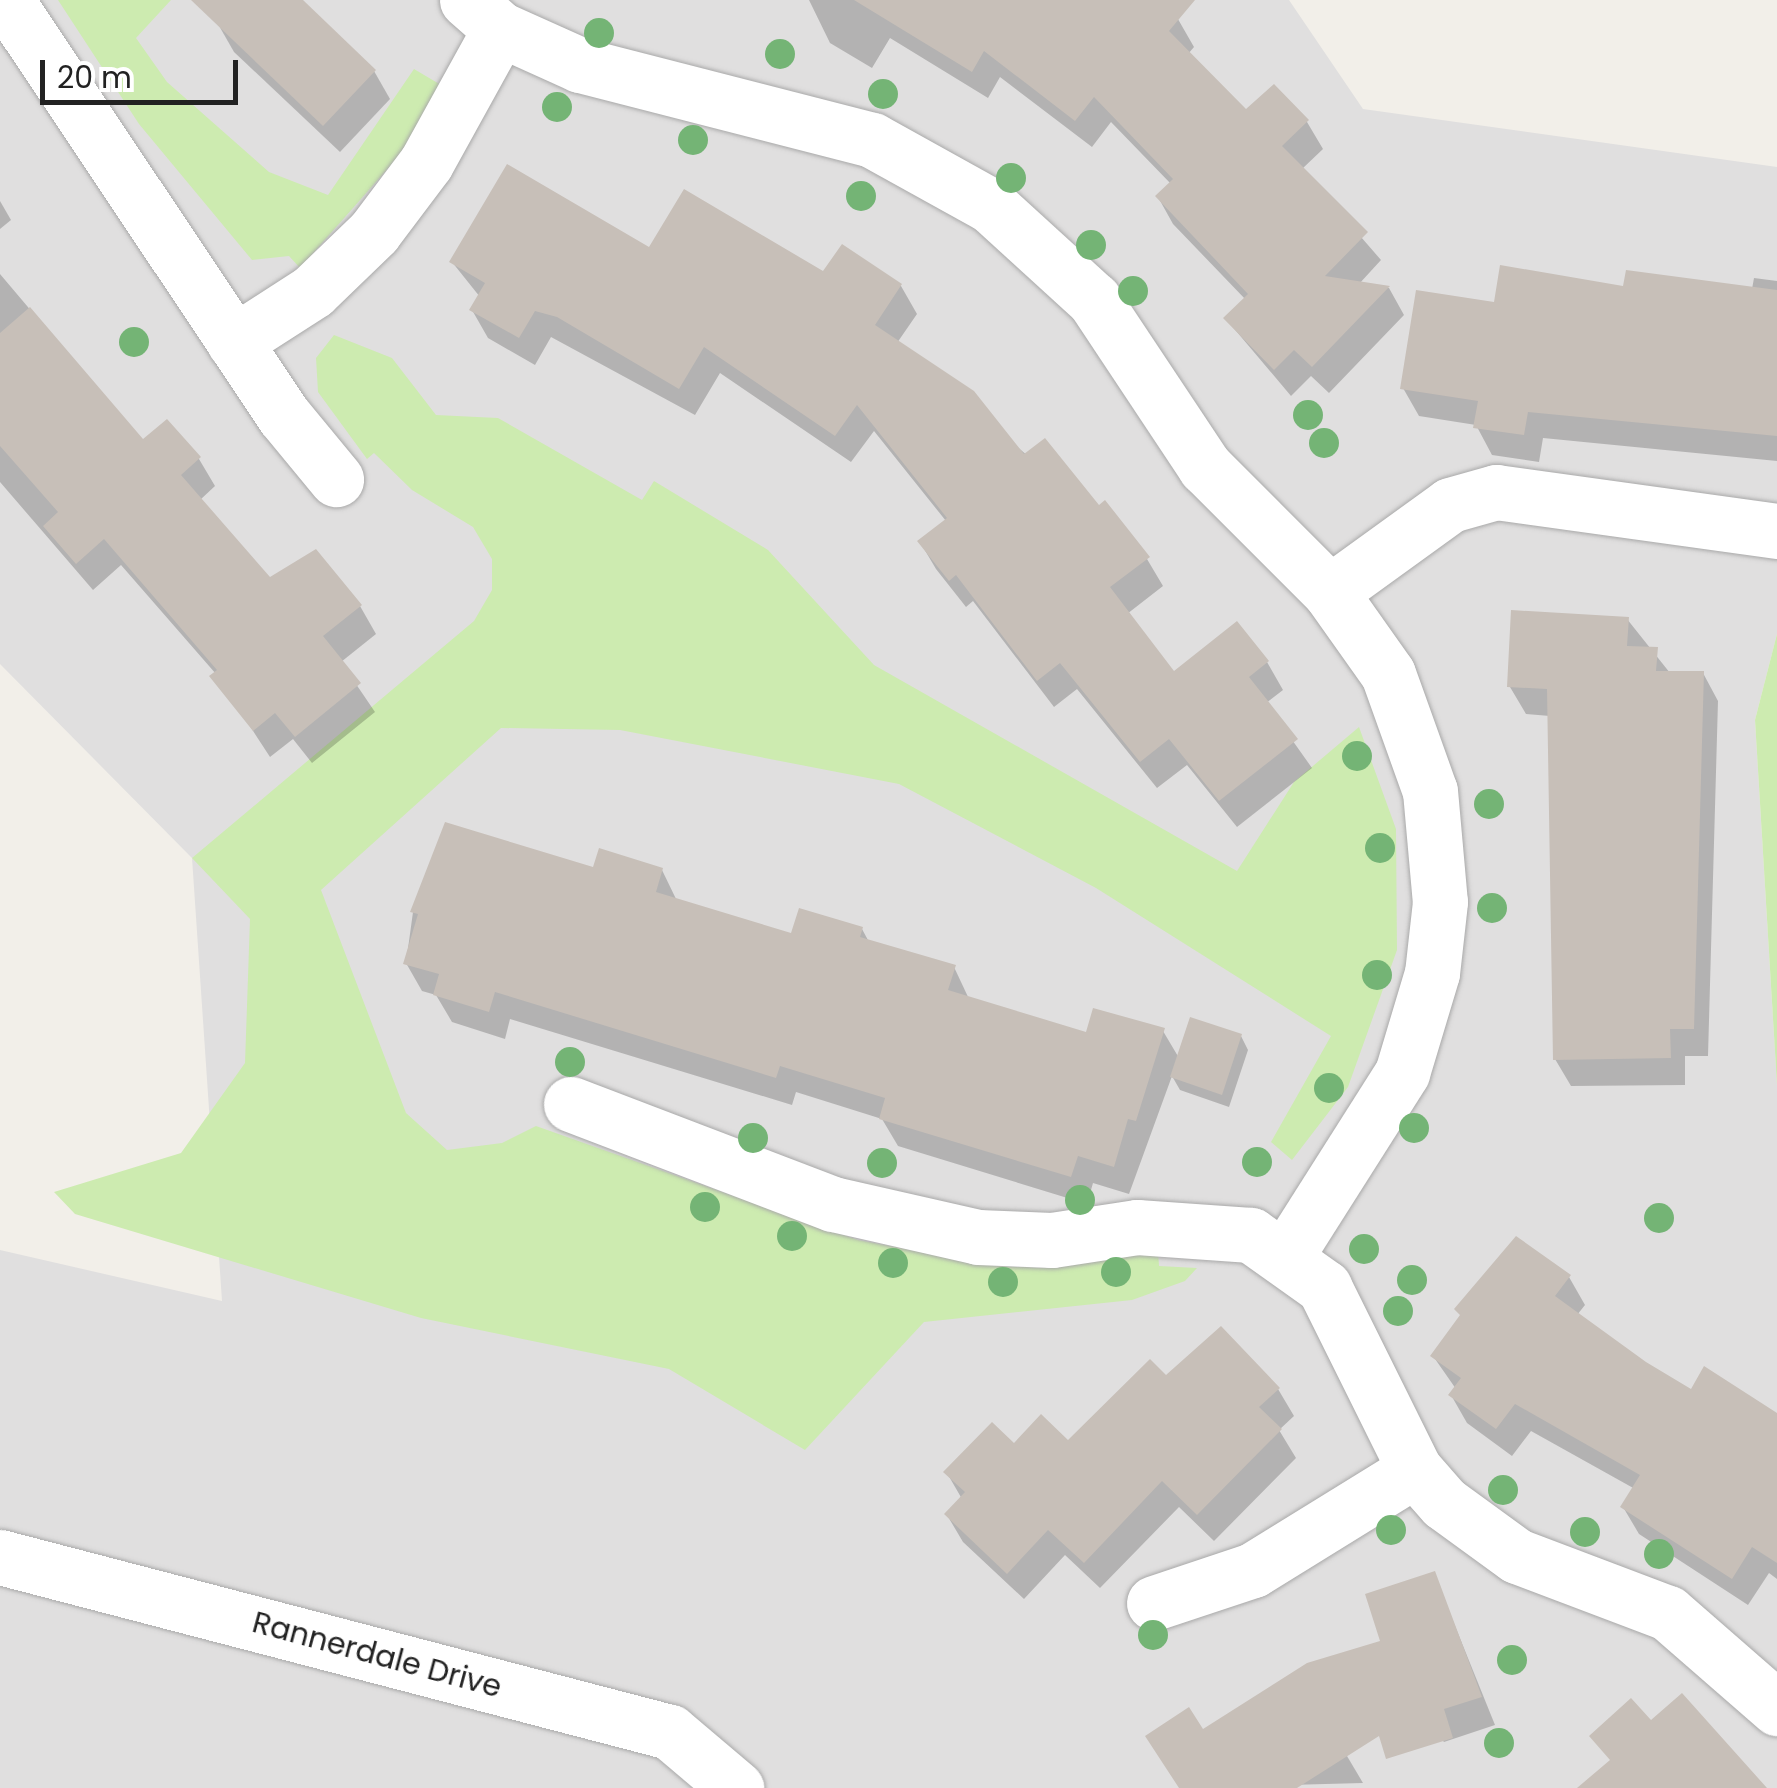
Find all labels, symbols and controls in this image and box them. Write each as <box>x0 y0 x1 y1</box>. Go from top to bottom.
scale bar <box>45 40 242 102</box>
text: 20 m <box>57 56 132 99</box>
street label: Rannerdale Drive <box>248 1604 506 1706</box>

